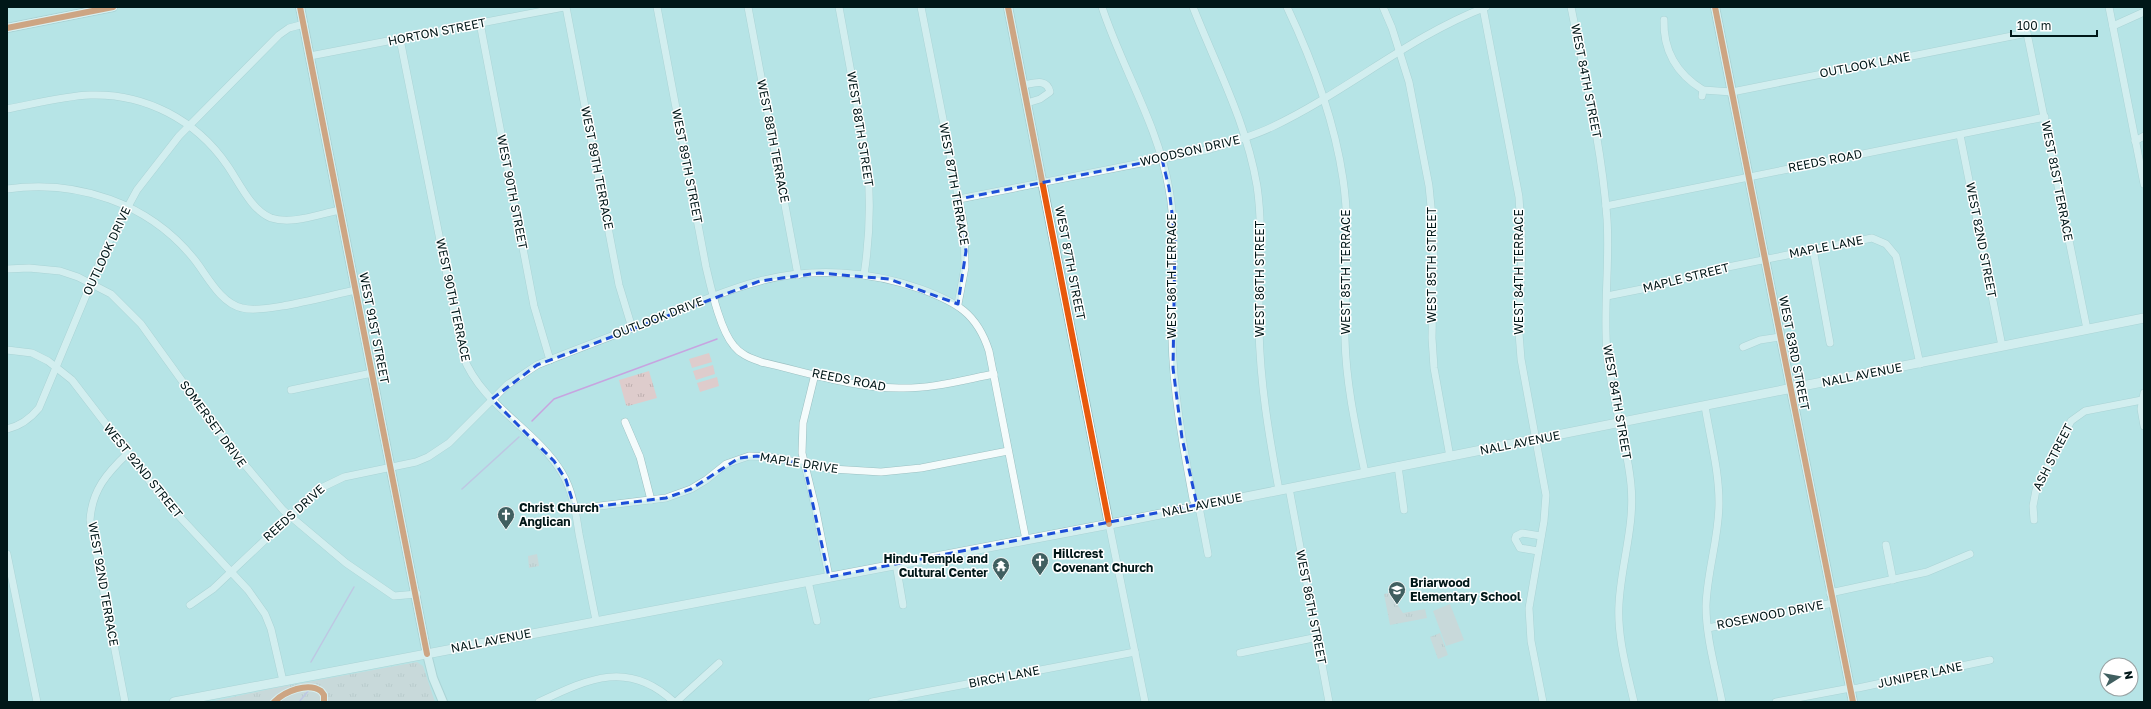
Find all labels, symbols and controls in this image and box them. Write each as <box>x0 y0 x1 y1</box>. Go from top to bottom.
scale bar <box>2011 12 2097 38</box>
street label: HORTON STREET <box>387 15 488 48</box>
text: 100 m <box>2017 18 2051 33</box>
street label: WEST 84TH STREET <box>1568 22 1605 140</box>
street label: OUTLOOK LANE <box>1818 48 1912 81</box>
street label: WEST 88TH STREET <box>844 70 877 188</box>
street label: WEST 88TH TERRACE <box>754 78 793 204</box>
street label: WEST 89TH TERRACE <box>578 105 617 231</box>
street label: WEST 89TH STREET <box>669 107 706 225</box>
street label: WEST 81ST TERRACE <box>2038 119 2077 242</box>
street label: WEST 87TH TERRACE <box>936 121 973 246</box>
street label: WOODSON DRIVE <box>1139 132 1241 169</box>
street label: WEST 90TH STREET <box>494 133 531 251</box>
street label: REEDS ROAD <box>1787 146 1863 175</box>
street label: WEST 82ND STREET <box>1963 181 2000 299</box>
street label: OUTLOOK DRIVE <box>79 204 134 298</box>
street label: WEST 87TH STREET <box>1052 205 1089 322</box>
street label: WEST 85TH STREET <box>1424 206 1439 323</box>
street label: WEST 85TH TERRACE <box>1338 209 1353 335</box>
street label: WEST 84TH TERRACE <box>1511 209 1526 335</box>
street label: WEST 86TH TERRACE <box>1164 213 1179 339</box>
street label: WEST 86TH STREET <box>1252 220 1267 337</box>
street label: MAPLE LANE <box>1788 232 1864 261</box>
street label: WEST 90TH TERRACE <box>433 237 474 363</box>
street label: MAPLE STREET <box>1641 259 1731 296</box>
street label: WEST 91ST STREET <box>356 271 393 385</box>
street label: OUTLOOK DRIVE <box>610 293 705 342</box>
street label: WEST 83RD STREET <box>1776 294 1813 412</box>
street label: WEST 84TH STREET <box>1600 343 1635 461</box>
street label: NALL AVENUE <box>1821 359 1903 390</box>
street label: REEDS ROAD <box>811 365 887 394</box>
street label: SOMERSET DRIVE <box>177 377 250 470</box>
street label: ASH STREET <box>2029 420 2076 493</box>
street label: WEST 92ND STREET <box>101 421 186 521</box>
street label: NALL AVENUE <box>1479 427 1561 458</box>
street label: MAPLE DRIVE <box>759 449 839 476</box>
street label: REEDS DRIVE <box>260 481 328 544</box>
street label: NALL AVENUE <box>1161 489 1243 520</box>
place label: Christ Church Anglican <box>519 500 599 529</box>
church icon: Christ Church Anglican <box>496 505 516 530</box>
street label: WEST 92ND TERRACE <box>85 521 122 647</box>
place label: Hillcrest Covenant Church <box>1053 546 1153 575</box>
street label: WEST 86TH STREET <box>1293 548 1330 666</box>
place label: Hindu Temple and Cultural Center <box>883 551 988 580</box>
church icon: Hillcrest Covenant Church <box>1030 551 1050 576</box>
temple icon: Hindu Temple and Cultural Center <box>991 556 1011 581</box>
place label: Briarwood Elementary School <box>1410 575 1521 604</box>
school or university icon: Briarwood Elementary School <box>1387 580 1407 605</box>
street label: ROSEWOOD DRIVE <box>1715 597 1824 632</box>
street label: NALL AVENUE <box>450 625 532 656</box>
north arrow <box>2099 657 2139 697</box>
street label: JUNIPER LANE <box>1876 658 1964 691</box>
street label: BIRCH LANE <box>967 662 1041 691</box>
text: N <box>2122 670 2136 680</box>

